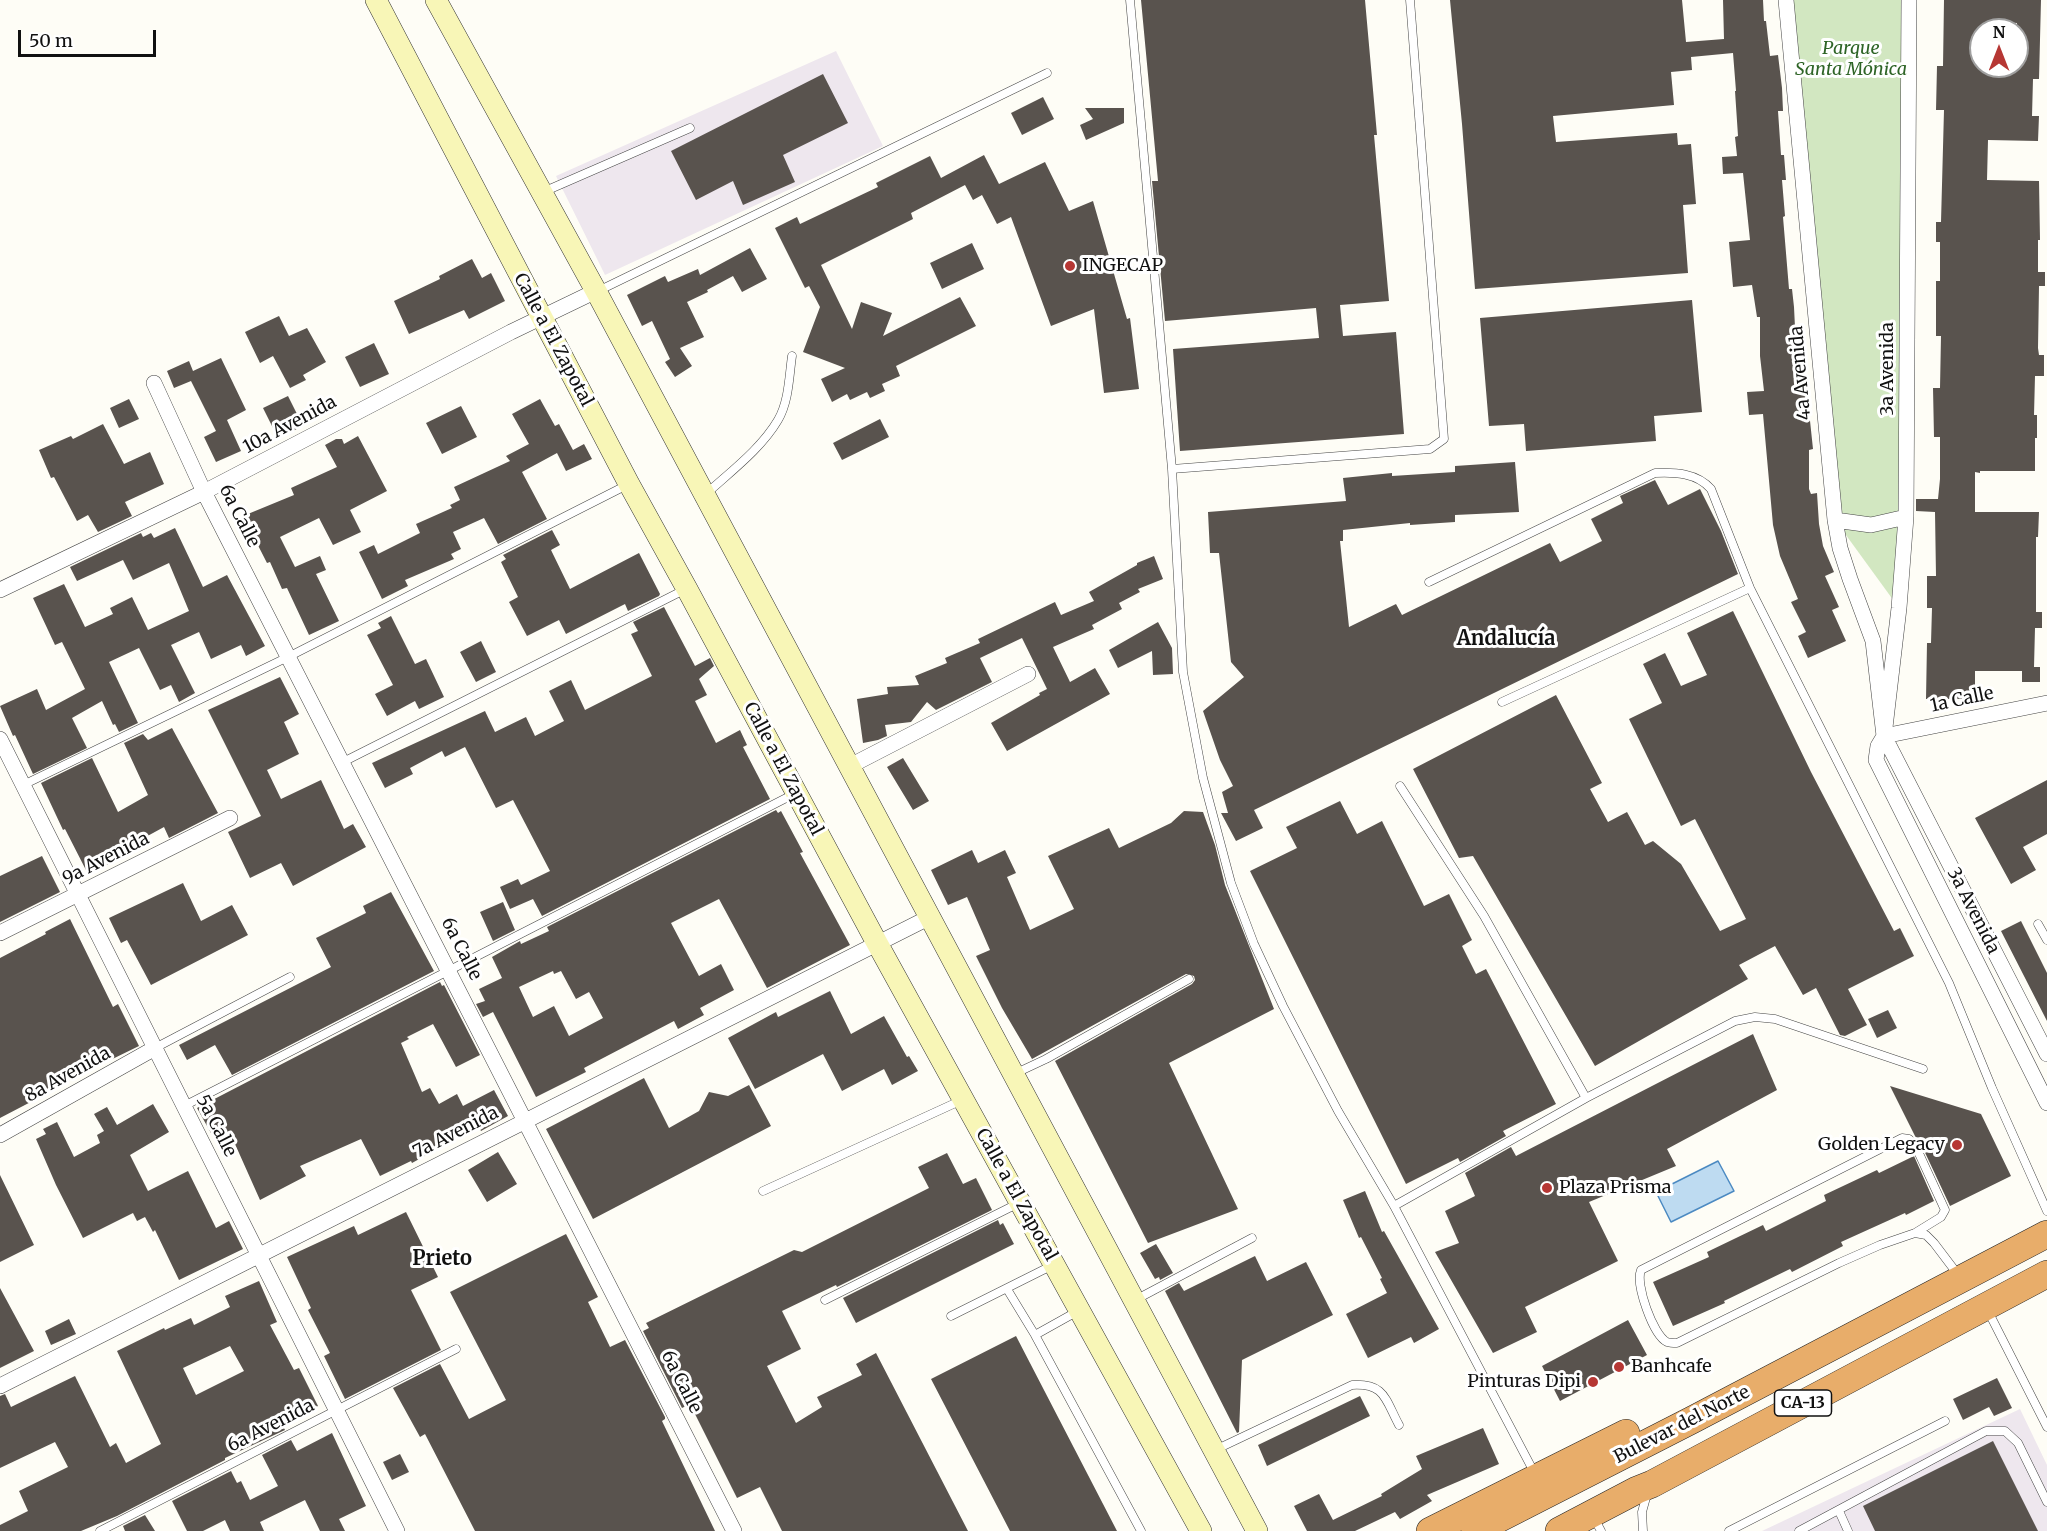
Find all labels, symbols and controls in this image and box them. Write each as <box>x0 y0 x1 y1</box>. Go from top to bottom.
scale bar <box>21 18 159 56</box>
north arrow <box>1969 18 2029 78</box>
text: N <box>1993 22 2005 42</box>
text: 50 m <box>29 29 73 52</box>
park label: Parque Santa Mónica <box>1795 38 1907 80</box>
place label: INGECAP <box>1082 255 1163 277</box>
marker: INGECAP <box>1063 259 1077 273</box>
street label: Calle a El Zapotal <box>509 270 597 410</box>
street label: 3a Avenida <box>1877 322 1899 416</box>
street label: 4a Avenida <box>1786 325 1816 421</box>
street label: 10a Avenida <box>240 391 340 459</box>
street label: 6a Calle <box>214 481 264 551</box>
district label: Andalucía <box>1457 627 1555 651</box>
street label: 1a Calle <box>1928 683 1996 717</box>
street label: Calle a El Zapotal <box>739 699 827 839</box>
street label: 9a Avenida <box>59 828 153 890</box>
street label: 3a Avenida <box>1942 864 2004 958</box>
street label: 6a Calle <box>436 914 486 984</box>
street label: 8a Avenida <box>22 1043 114 1107</box>
street label: 5a Calle <box>191 1091 241 1161</box>
street label: 7a Avenida <box>410 1102 502 1164</box>
street label: Calle a El Zapotal <box>971 1125 1061 1265</box>
place label: Golden Legacy <box>1818 1134 1945 1156</box>
marker: Golden Legacy <box>1950 1138 1964 1152</box>
place label: Plaza Prisma <box>1559 1177 1671 1199</box>
marker: Plaza Prisma <box>1540 1181 1554 1195</box>
district label: Prieto <box>412 1247 472 1271</box>
street label: 6a Calle <box>656 1347 706 1417</box>
place label: Banhcafe <box>1631 1356 1712 1378</box>
marker: Banhcafe <box>1612 1360 1626 1374</box>
place label: Pinturas Dipi <box>1467 1371 1581 1393</box>
marker: Pinturas Dipi <box>1586 1375 1600 1389</box>
street label: Bulevar del Norte <box>1611 1382 1753 1468</box>
road number: CA-13 <box>1774 1390 1832 1416</box>
street label: 6a Avenida <box>224 1395 318 1457</box>

